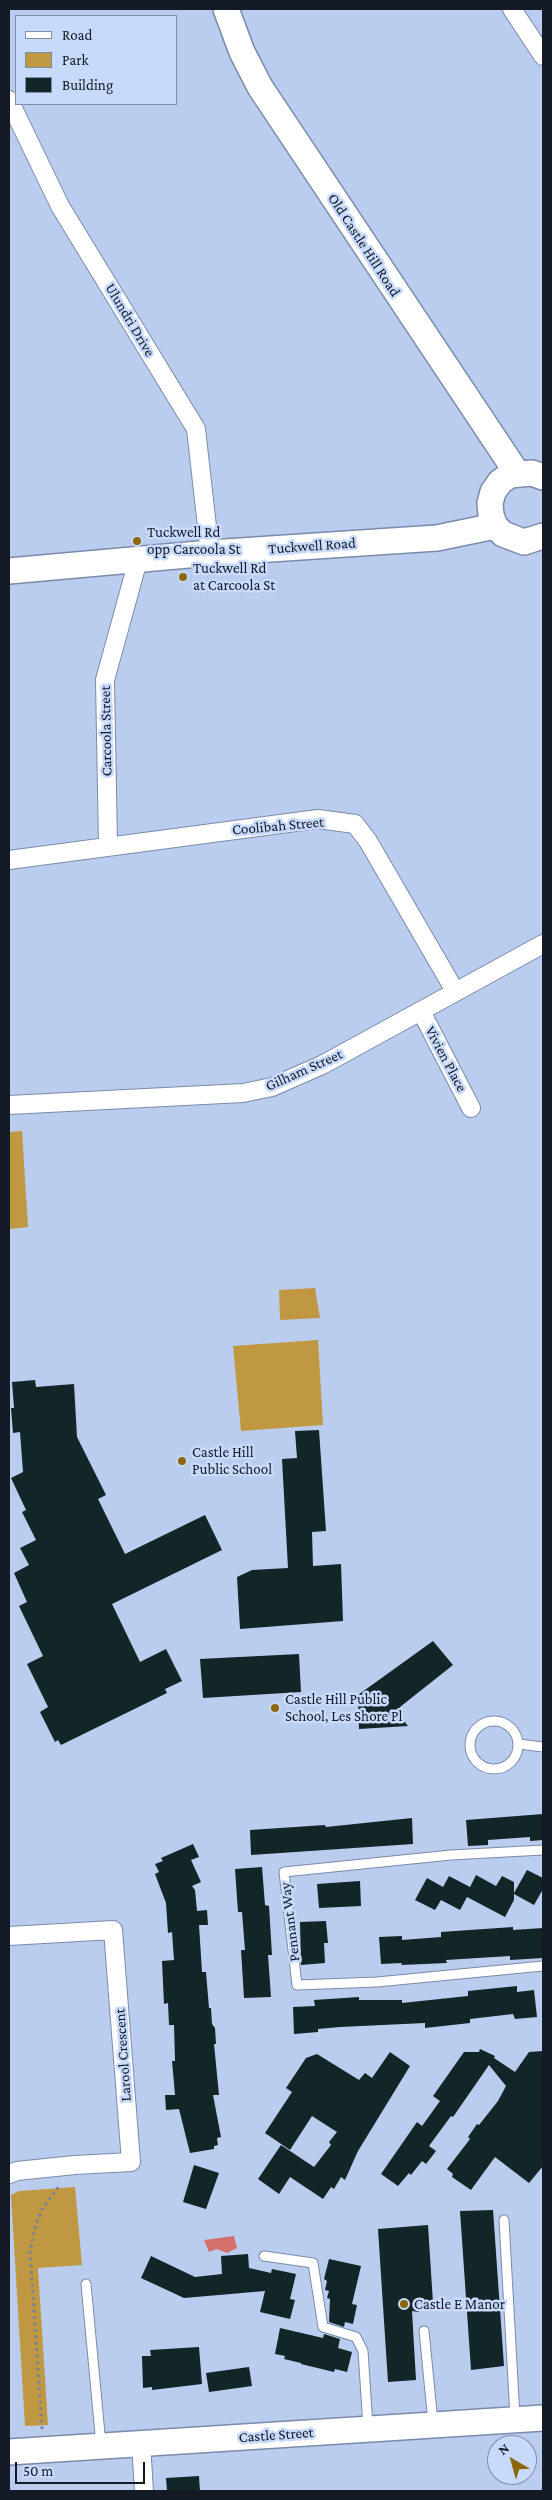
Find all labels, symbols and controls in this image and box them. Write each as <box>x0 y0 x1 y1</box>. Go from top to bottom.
legend <box>15 15 178 105</box>
text: Road <box>62 27 92 43</box>
text: Park <box>62 52 89 68</box>
text: Building <box>62 77 113 93</box>
street label: Old Castle Hill Road <box>324 190 404 300</box>
street label: Ulundri Drive <box>101 280 159 360</box>
place label: Tuckwell Rd opp Carcoola St <box>147 523 240 558</box>
street label: Tuckwell Road <box>268 534 356 558</box>
marker: Tuckwell Rd opp Carcoola St <box>131 535 143 547</box>
place label: Tuckwell Rd at Carcoola St <box>193 559 275 594</box>
marker: Tuckwell Rd at Carcoola St <box>177 571 189 583</box>
street label: Carcoola Street <box>96 686 116 776</box>
street label: Coolibah Street <box>231 813 325 839</box>
street label: Vivien Place <box>421 1023 471 1095</box>
street label: Gilham Street <box>263 1045 345 1095</box>
place label: Castle Hill Public School <box>192 1443 272 1478</box>
marker: Castle Hill Public School <box>176 1455 188 1467</box>
place label: Castle Hill Public School, Les Shore Pl <box>285 1690 402 1725</box>
marker: Castle Hill Public School, Les Shore Pl <box>269 1702 281 1714</box>
street label: Pennant Way <box>276 1881 304 1963</box>
street label: Larool Crescent <box>111 2008 135 2102</box>
place label: Castle E Manor <box>414 2295 505 2313</box>
marker: Castle E Manor <box>398 2298 410 2310</box>
street label: Castle Street <box>238 2423 314 2447</box>
north arrow <box>487 2435 537 2485</box>
text: N <box>495 2440 512 2458</box>
scale bar <box>18 2452 148 2484</box>
text: 50 m <box>23 2463 53 2479</box>

